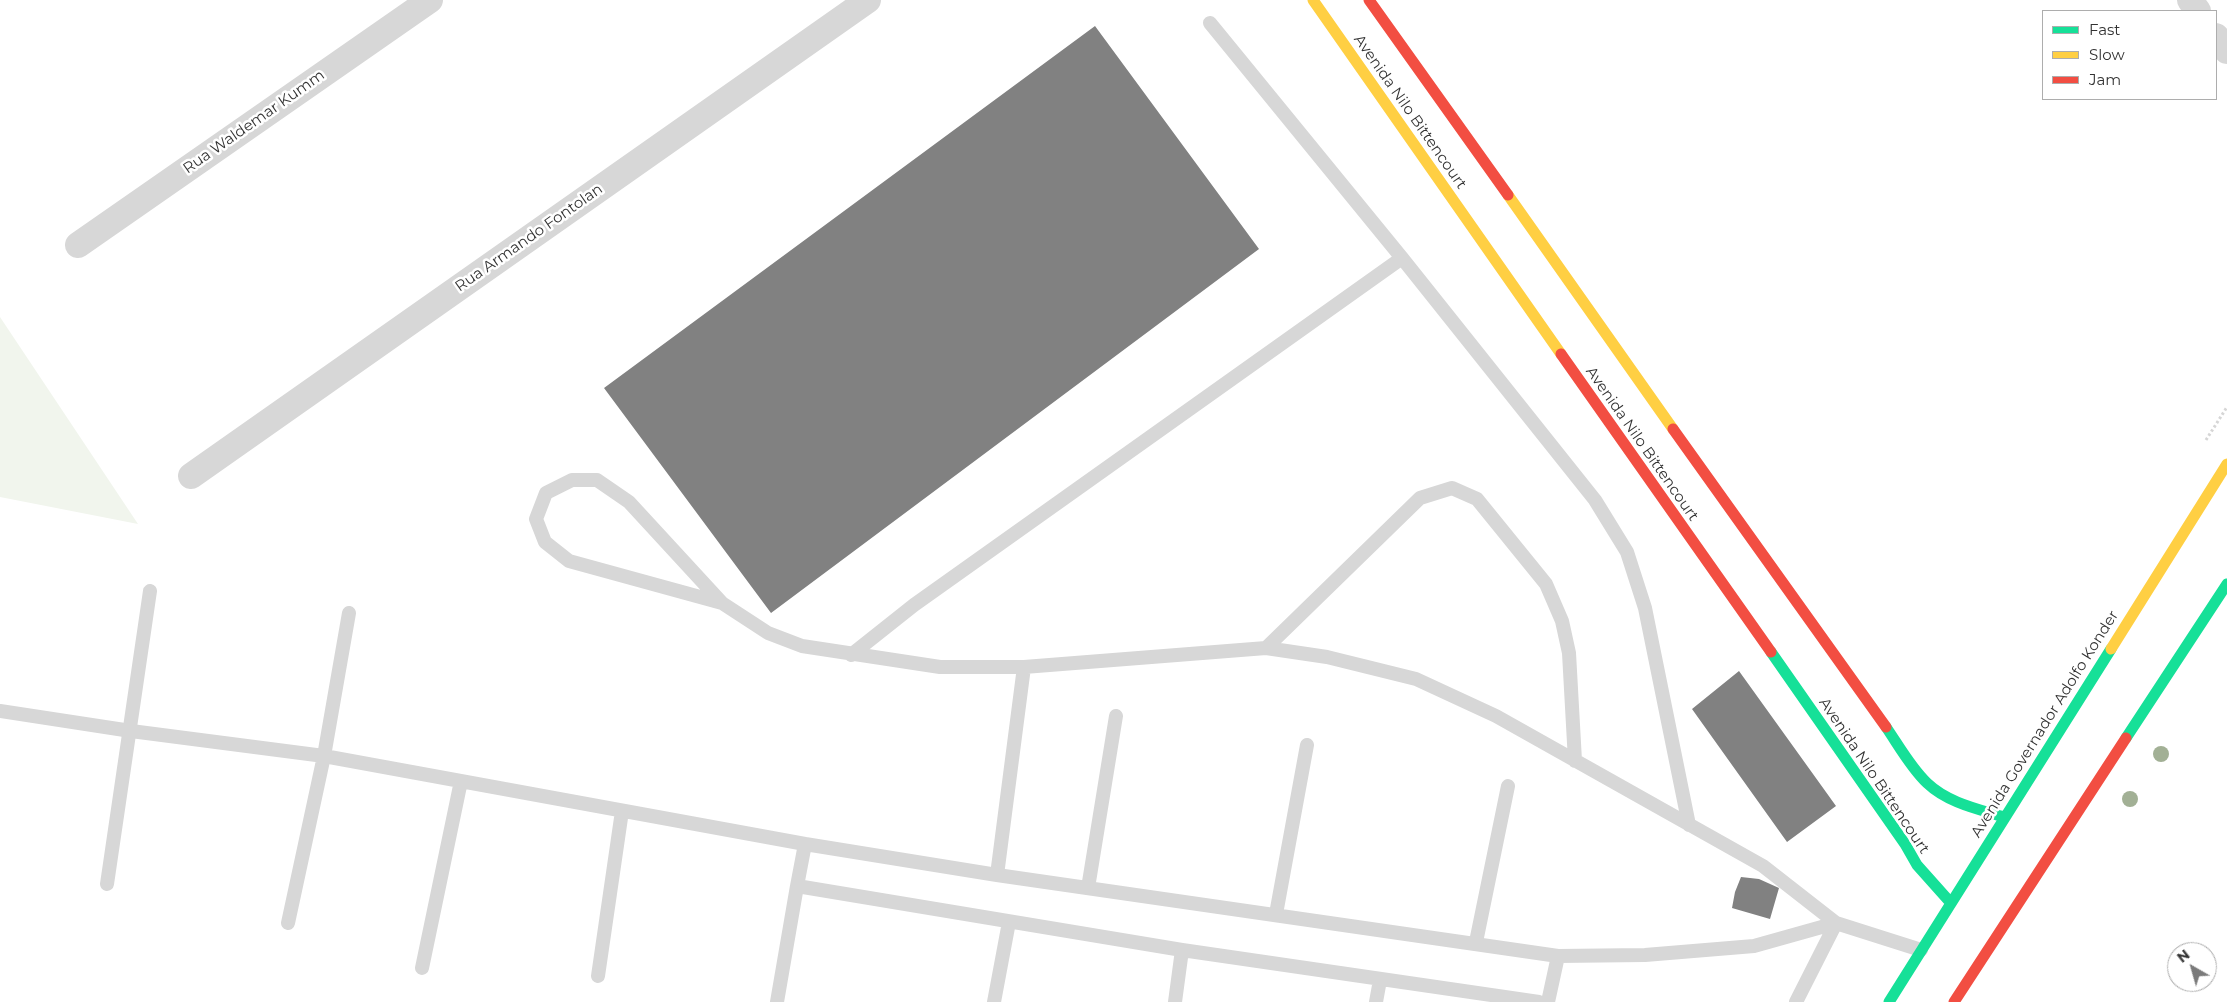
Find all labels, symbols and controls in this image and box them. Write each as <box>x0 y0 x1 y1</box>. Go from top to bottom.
legend <box>2042 10 2217 100</box>
text: Fast <box>2089 20 2120 39</box>
street label: Avenida Nilo Bittencourt <box>1350 31 1470 193</box>
text: Slow <box>2089 45 2125 64</box>
street label: Rua Waldemar Kumm <box>180 66 328 178</box>
text: Jam <box>2089 70 2121 89</box>
street label: Rua Armando Fontolan <box>452 180 606 296</box>
street label: Avenida Nilo Bittencourt <box>1582 363 1702 525</box>
street label: Avenida Governador Adolfo Konder <box>1967 607 2123 841</box>
street label: Avenida Nilo Bittencourt <box>1815 695 1933 857</box>
north arrow <box>2167 942 2217 992</box>
text: N <box>2173 945 2193 967</box>

